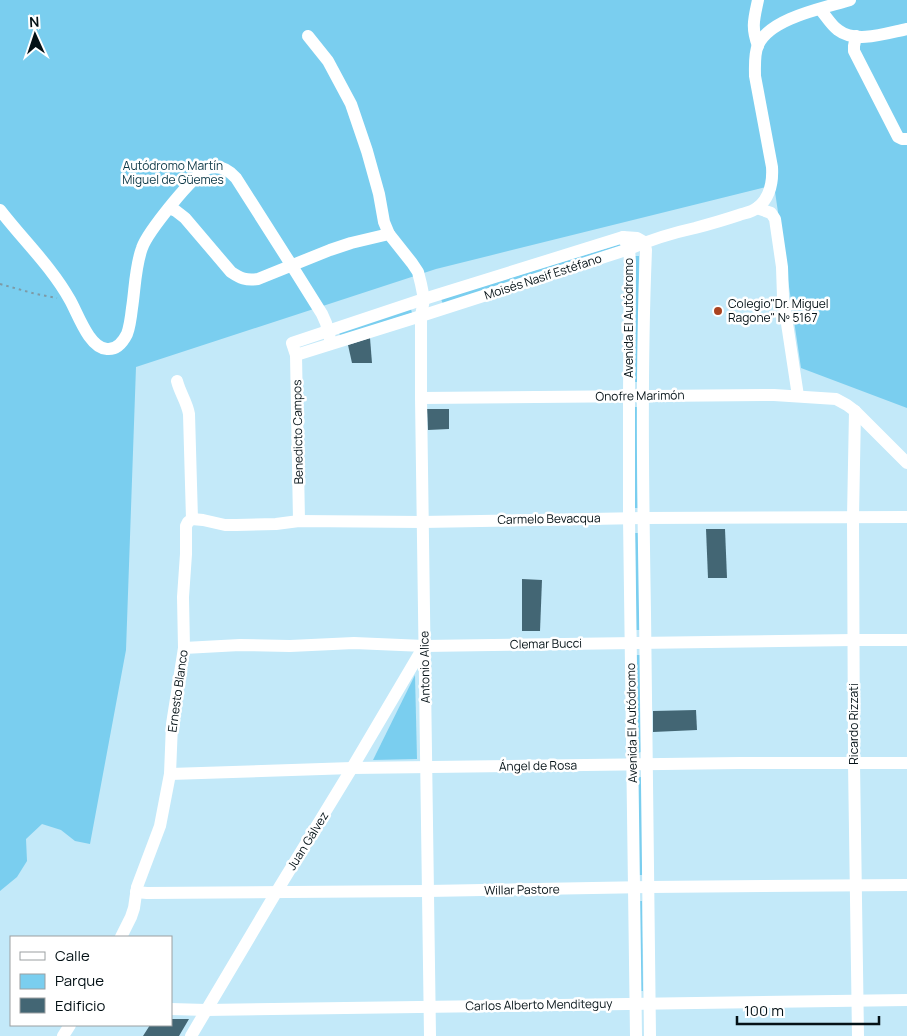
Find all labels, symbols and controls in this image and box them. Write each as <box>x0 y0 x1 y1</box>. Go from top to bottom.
north arrow <box>10 10 60 60</box>
text: N <box>29 12 40 31</box>
park label: Autódromo Martín Miguel de Güemes <box>122 157 224 188</box>
street label: Moisés Nasif Estéfano <box>482 250 604 304</box>
street label: Avenida El Autódromo <box>620 258 637 378</box>
place label: Colegio"Dr. Miguel Ragone" Nº 5167 <box>728 295 829 326</box>
marker: Colegio"Dr. Miguel Ragone" Nº 5167 <box>712 305 724 317</box>
street label: Benedicto Campos <box>288 379 307 485</box>
street label: Onofre Marimón <box>595 386 685 405</box>
street label: Carmelo Bevacqua <box>497 509 601 528</box>
street label: Antonio Alice <box>415 631 434 703</box>
street label: Clemar Bucci <box>510 634 582 653</box>
street label: Ernesto Blanco <box>163 649 192 733</box>
street label: Avenida El Autódromo <box>622 663 641 783</box>
street label: Ricardo Rizzati <box>845 683 862 765</box>
street label: Ángel de Rosa <box>499 756 577 775</box>
street label: Juan Gálvez <box>283 808 332 873</box>
street label: Willar Pastore <box>484 880 560 899</box>
legend <box>10 936 172 1026</box>
text: Calle <box>55 945 90 966</box>
text: Parque <box>55 970 104 991</box>
scale bar <box>737 994 880 1026</box>
text: Edificio <box>55 995 106 1016</box>
street label: Carlos Alberto Menditeguy <box>465 995 613 1014</box>
text: 100 m <box>744 1000 784 1021</box>

